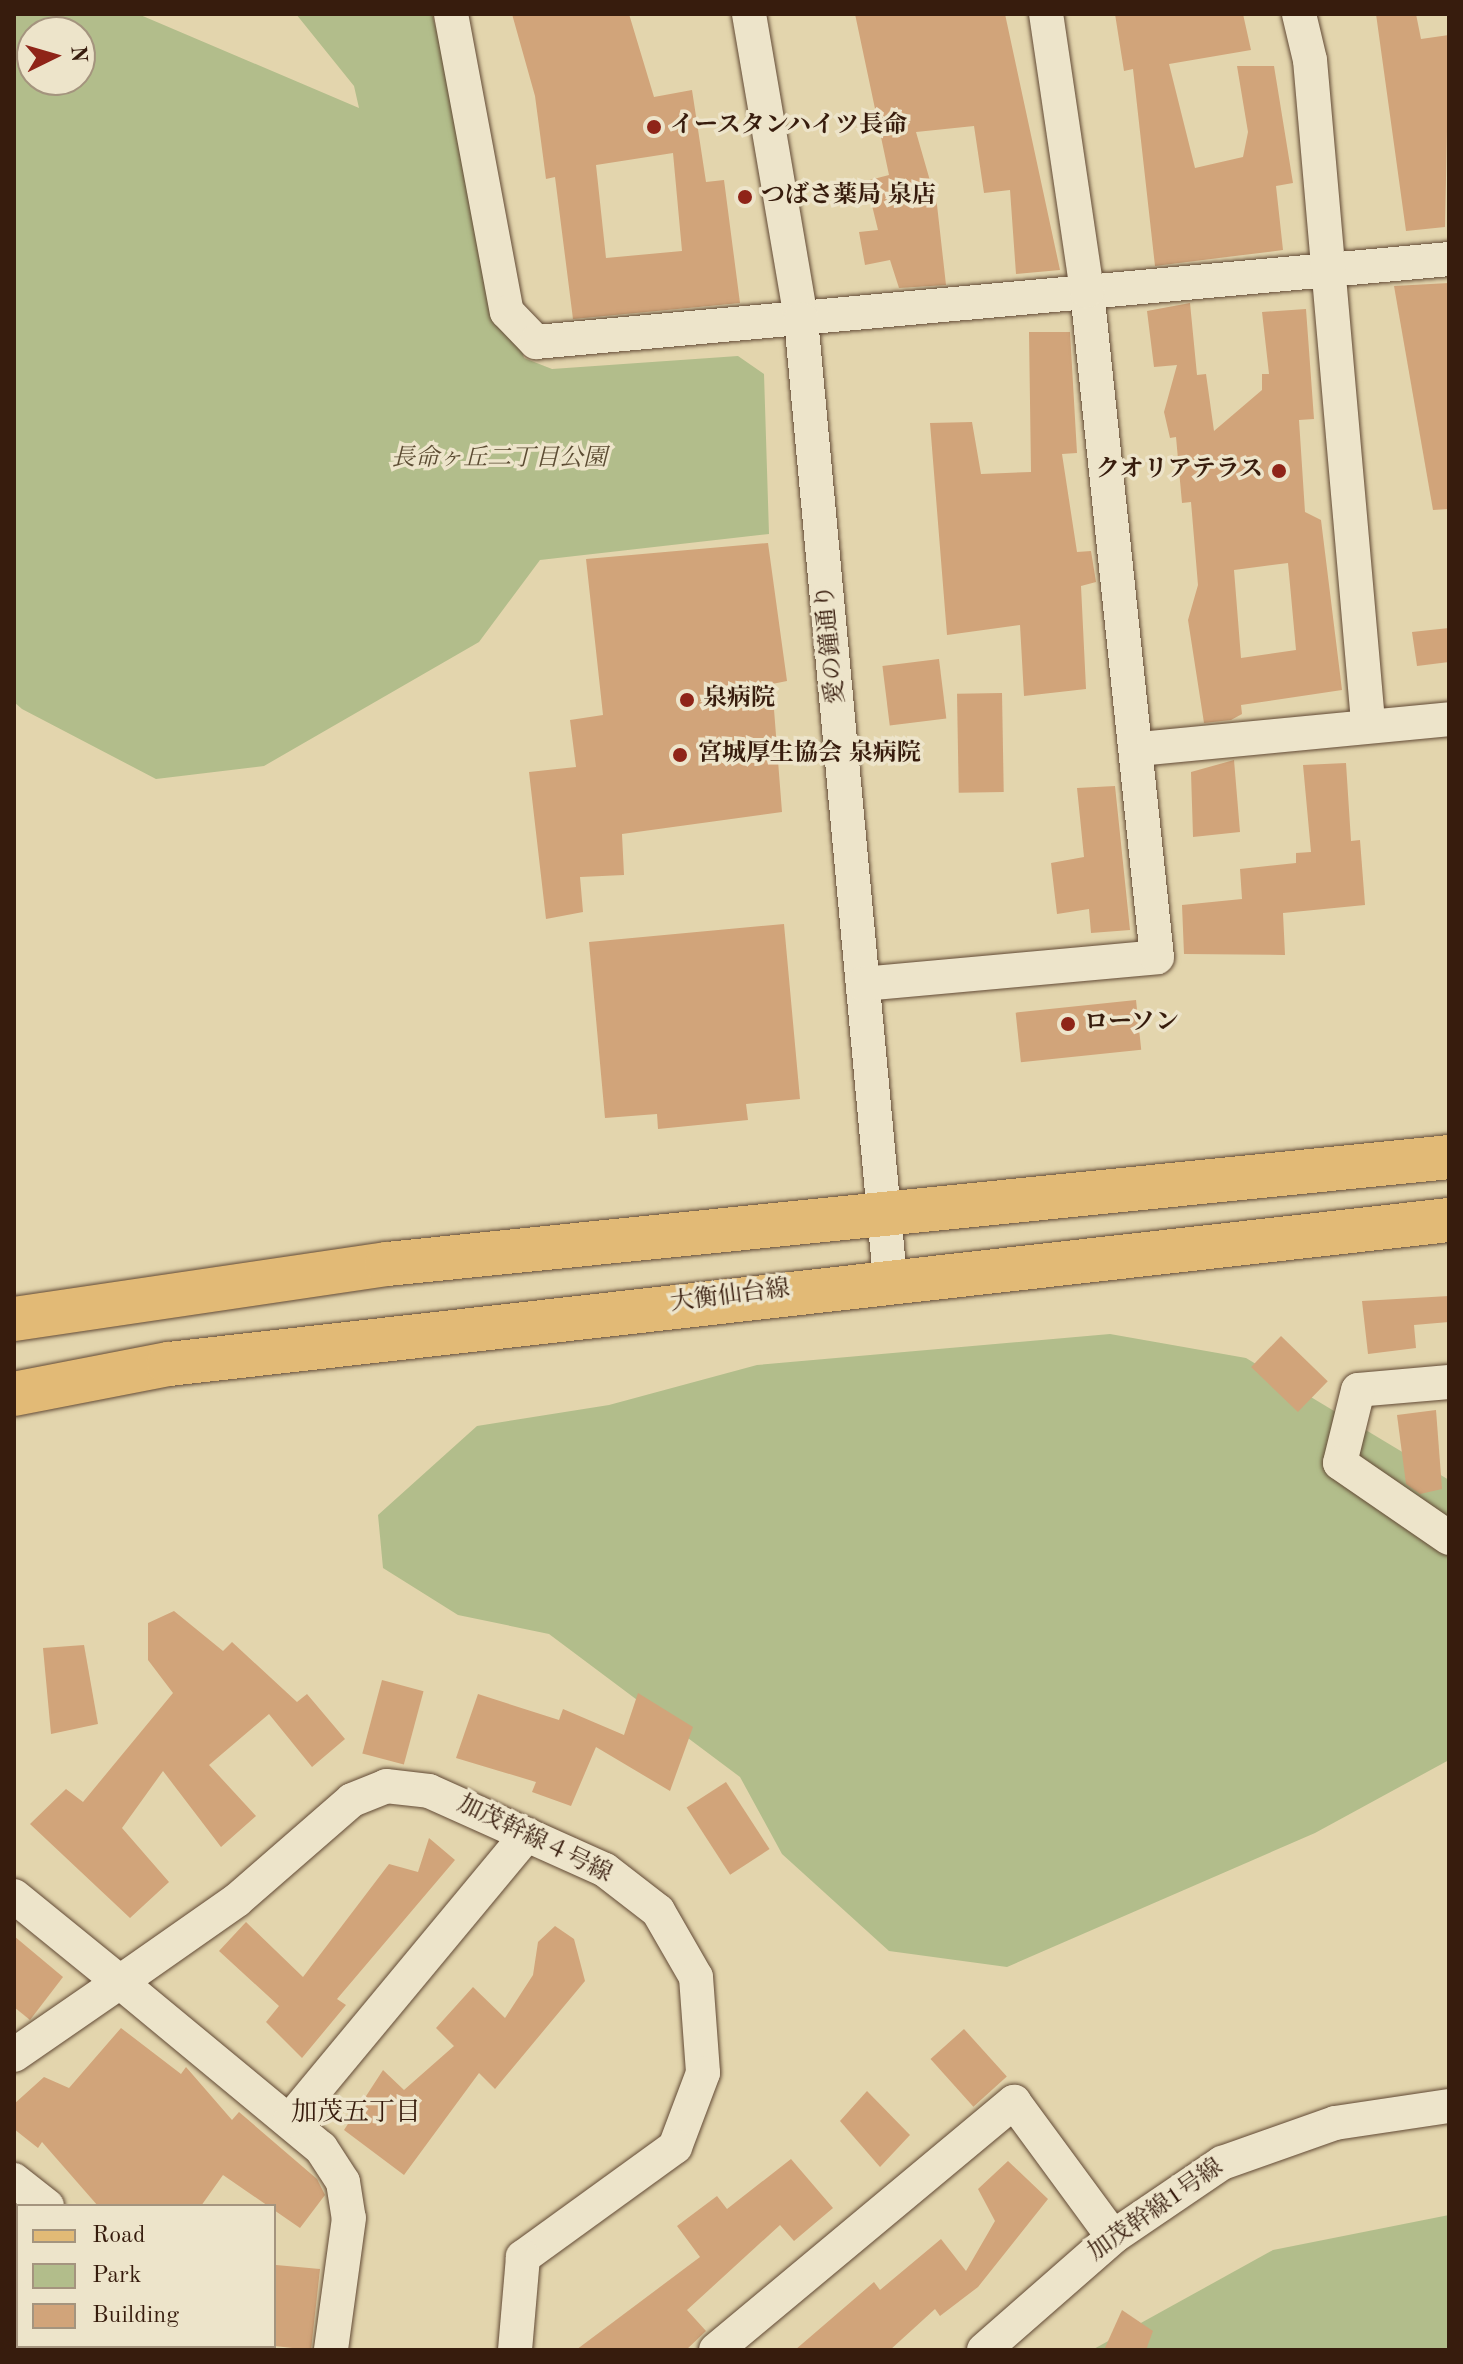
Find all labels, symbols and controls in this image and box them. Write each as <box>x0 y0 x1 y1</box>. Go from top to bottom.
north arrow <box>16 16 96 96</box>
text: N <box>66 45 90 63</box>
place label: イースタンハイツ長命 <box>670 113 910 141</box>
marker: イースタンハイツ長命 <box>645 118 663 136</box>
place label: つばさ薬局 泉店 <box>761 183 936 211</box>
marker: つばさ薬局 泉店 <box>736 188 754 206</box>
park label: 長命ヶ丘二丁目公園 <box>391 446 607 474</box>
place label: クオリアテラス <box>1095 457 1263 485</box>
marker: クオリアテラス <box>1270 462 1288 480</box>
street label: 愛の鐘通り <box>811 583 853 705</box>
place label: 泉病院 <box>703 686 775 714</box>
marker: 泉病院 <box>678 691 696 709</box>
place label: 宮城厚生協会 泉病院 <box>698 741 921 769</box>
marker: 宮城厚生協会 泉病院 <box>669 744 691 766</box>
place label: ローソン <box>1084 1010 1180 1038</box>
marker: ローソン <box>1059 1015 1077 1033</box>
street label: 大衡仙台線 <box>669 1275 791 1319</box>
street label: 加茂幹線４号線 <box>452 1790 616 1890</box>
district label: 加茂五丁目 <box>291 2098 421 2130</box>
street label: 加茂幹線1号線 <box>1083 2154 1229 2268</box>
legend <box>16 2204 276 2348</box>
text: Road <box>92 2224 145 2248</box>
text: Park <box>92 2264 141 2288</box>
text: Building <box>92 2304 179 2328</box>

